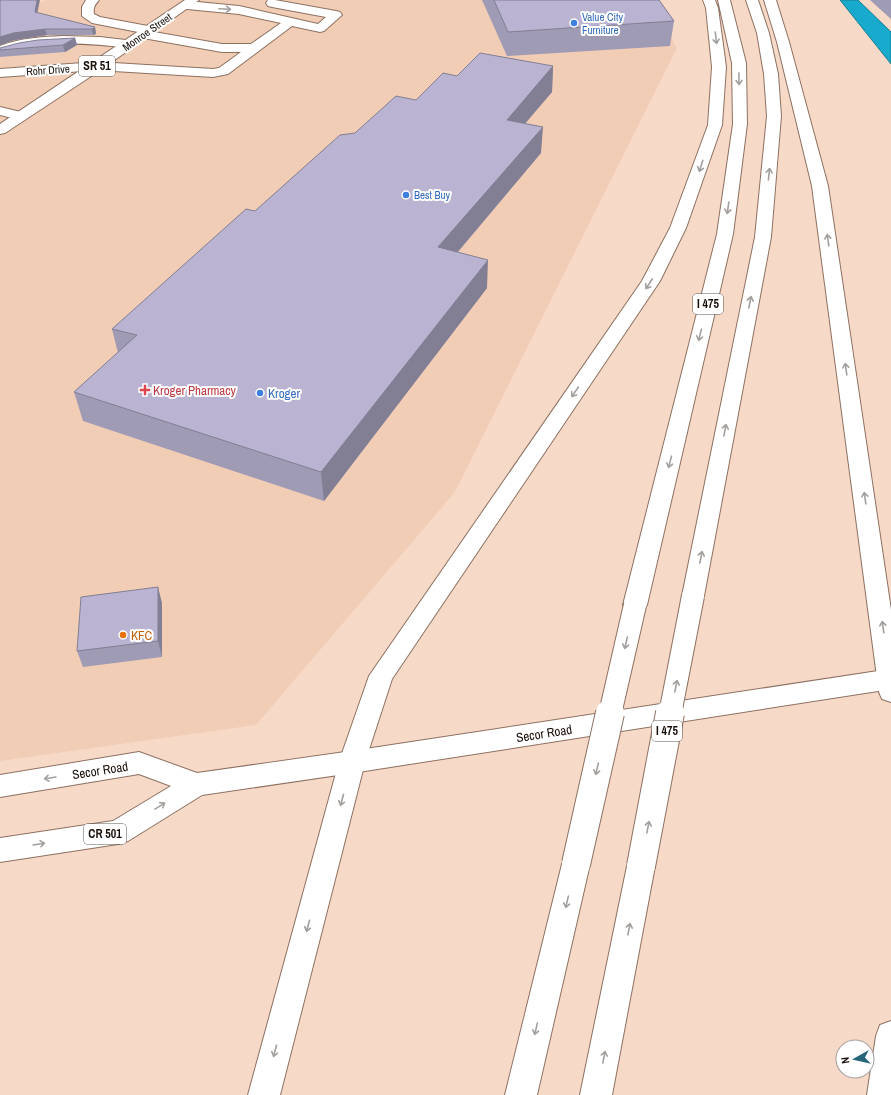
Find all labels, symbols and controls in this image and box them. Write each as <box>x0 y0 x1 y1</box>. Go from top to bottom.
one-way arrow <box>218 6 231 13</box>
street label: Monroe Street <box>120 10 175 54</box>
place label: Value City Furniture <box>582 10 623 37</box>
marker: Value City Furniture <box>569 18 579 28</box>
one-way arrow <box>712 31 719 44</box>
road number: SR 51 <box>79 56 115 76</box>
street label: Rohr Drive <box>26 61 70 79</box>
one-way arrow <box>735 72 743 85</box>
one-way arrow <box>697 159 704 172</box>
one-way arrow <box>765 168 773 181</box>
place label: Best Buy <box>414 188 451 202</box>
marker: Best Buy <box>401 190 411 200</box>
one-way arrow <box>724 201 732 214</box>
one-way arrow <box>824 234 832 247</box>
one-way arrow <box>644 279 653 290</box>
road number: I 475 <box>693 294 723 314</box>
one-way arrow <box>746 296 754 309</box>
one-way arrow <box>696 328 704 341</box>
one-way arrow <box>842 363 850 376</box>
place label: Kroger Pharmacy <box>153 382 237 399</box>
marker: Kroger Pharmacy <box>140 385 150 395</box>
place label: Kroger <box>268 385 300 402</box>
one-way arrow <box>571 386 579 397</box>
marker: Kroger <box>255 388 265 398</box>
one-way arrow <box>722 424 730 437</box>
one-way arrow <box>665 455 673 468</box>
one-way arrow <box>861 492 869 505</box>
one-way arrow <box>697 551 705 564</box>
one-way arrow <box>879 621 887 634</box>
place label: KFC <box>131 627 153 644</box>
marker: KFC <box>118 630 128 640</box>
one-way arrow <box>622 636 630 649</box>
one-way arrow <box>672 680 680 693</box>
street label: Secor Road <box>515 721 573 746</box>
road number: I 475 <box>652 721 682 741</box>
street label: Secor Road <box>71 758 129 783</box>
one-way arrow <box>593 763 601 776</box>
one-way arrow <box>44 774 57 782</box>
one-way arrow <box>338 793 345 806</box>
one-way arrow <box>154 802 165 810</box>
one-way arrow <box>645 821 653 834</box>
road number: CR 501 <box>84 824 126 844</box>
one-way arrow <box>32 840 45 848</box>
one-way arrow <box>562 896 570 909</box>
one-way arrow <box>304 919 312 932</box>
one-way arrow <box>625 923 633 936</box>
one-way arrow <box>532 1022 540 1035</box>
north arrow <box>835 1039 875 1079</box>
one-way arrow <box>271 1044 279 1057</box>
one-way arrow <box>600 1051 608 1064</box>
text: N <box>838 1056 852 1065</box>

